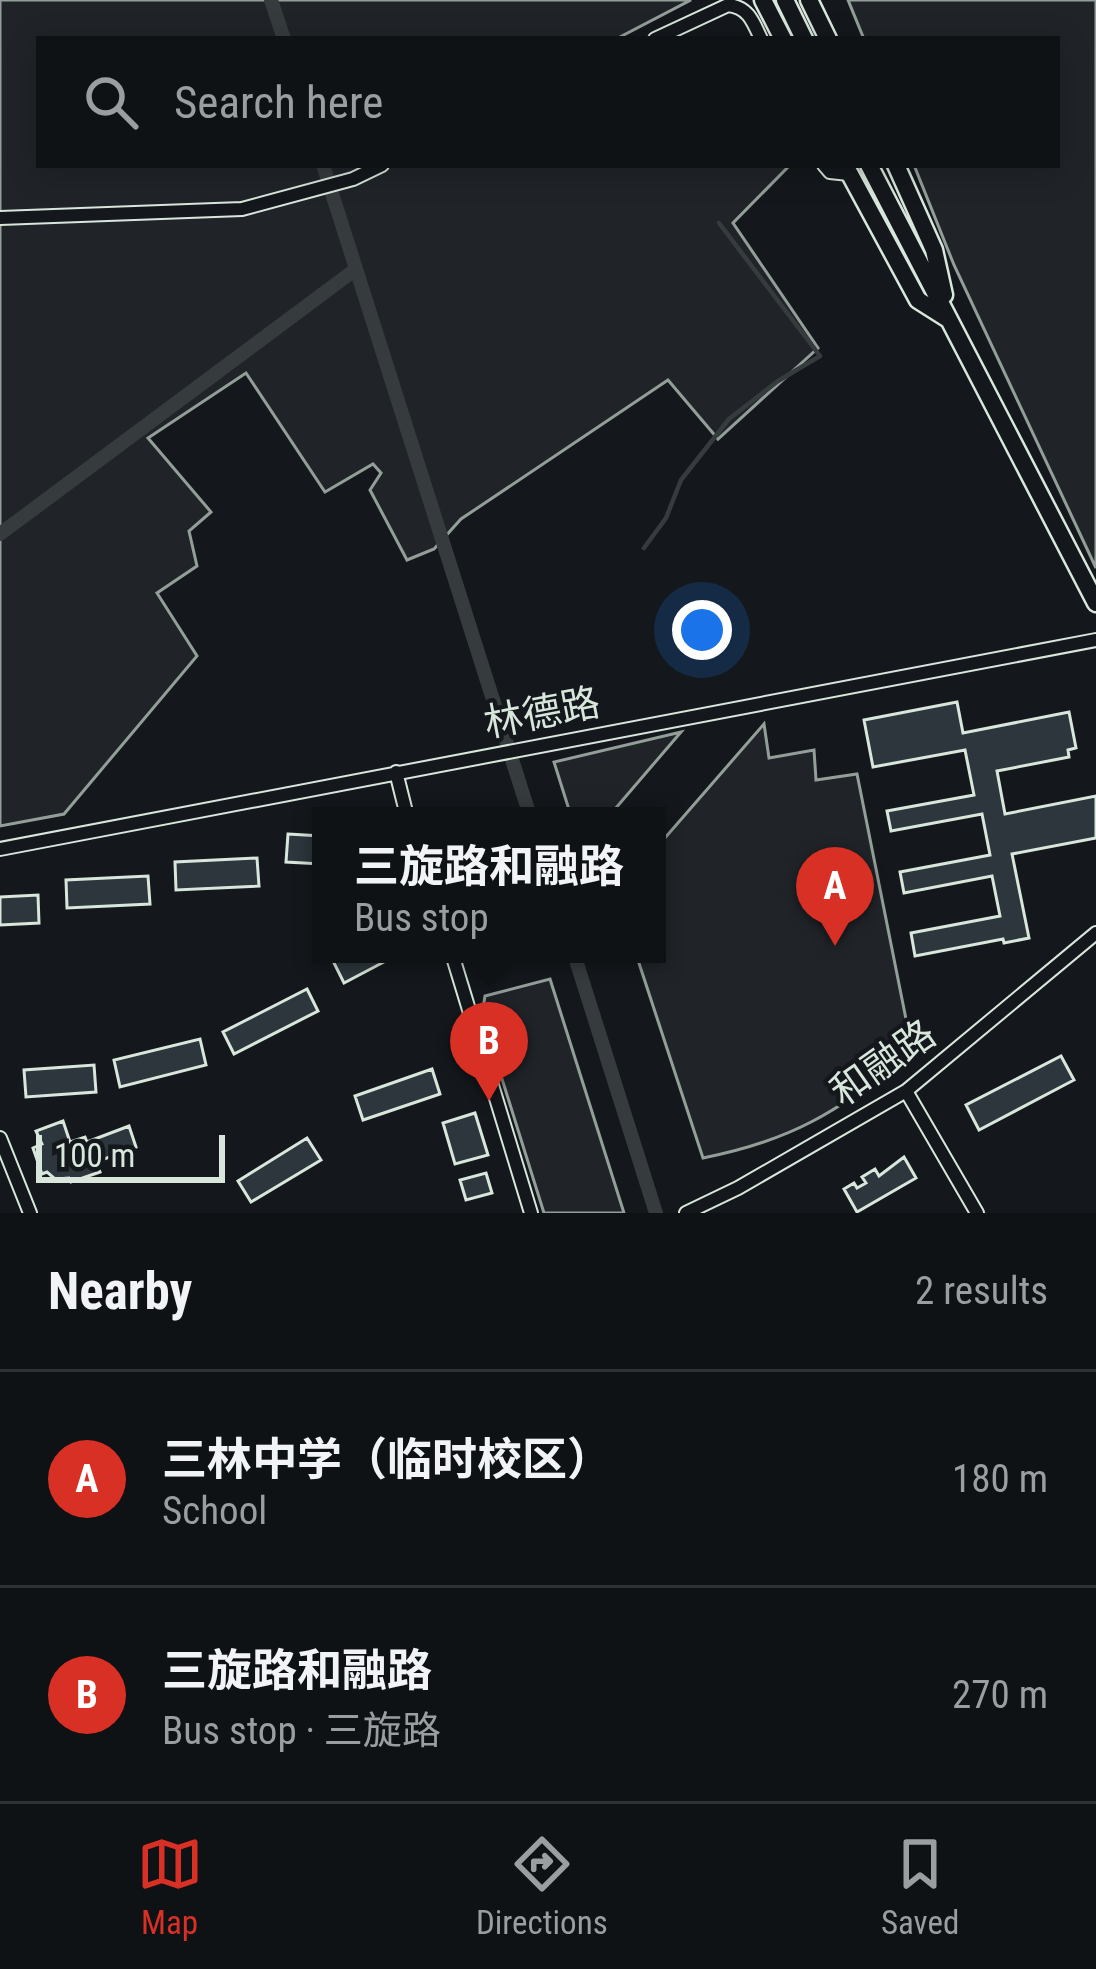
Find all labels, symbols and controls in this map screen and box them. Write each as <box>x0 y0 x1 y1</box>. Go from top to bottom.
search box <box>36 36 1060 168</box>
icon: search <box>78 69 144 135</box>
text: Search here <box>174 76 383 129</box>
your location <box>672 600 732 660</box>
street label: 林德路 <box>480 679 604 747</box>
popup <box>312 807 666 963</box>
text: 三旋路和融路 <box>354 840 624 893</box>
pin: A <box>796 847 874 946</box>
text: Bus stop <box>354 895 489 941</box>
pin: B <box>450 1002 528 1101</box>
street label: 和融路 <box>822 1011 944 1115</box>
scale bar <box>36 1129 225 1182</box>
text: 100 m <box>54 1136 135 1175</box>
text: Nearby <box>48 1262 192 1321</box>
text: 2 results <box>915 1268 1048 1314</box>
text: 三林中学（临时校区） <box>162 1433 612 1486</box>
text: A <box>75 1456 99 1502</box>
text: 180 m <box>952 1456 1048 1502</box>
text: School <box>162 1488 267 1534</box>
text: 三旋路和融路 <box>162 1644 432 1697</box>
text: B <box>76 1672 98 1718</box>
text: 270 m <box>952 1672 1048 1718</box>
text: Bus stop · 三旋路 <box>162 1708 441 1754</box>
tab: Map <box>137 1831 203 1942</box>
tab: Directions <box>476 1831 608 1942</box>
tab: Saved <box>881 1831 959 1942</box>

